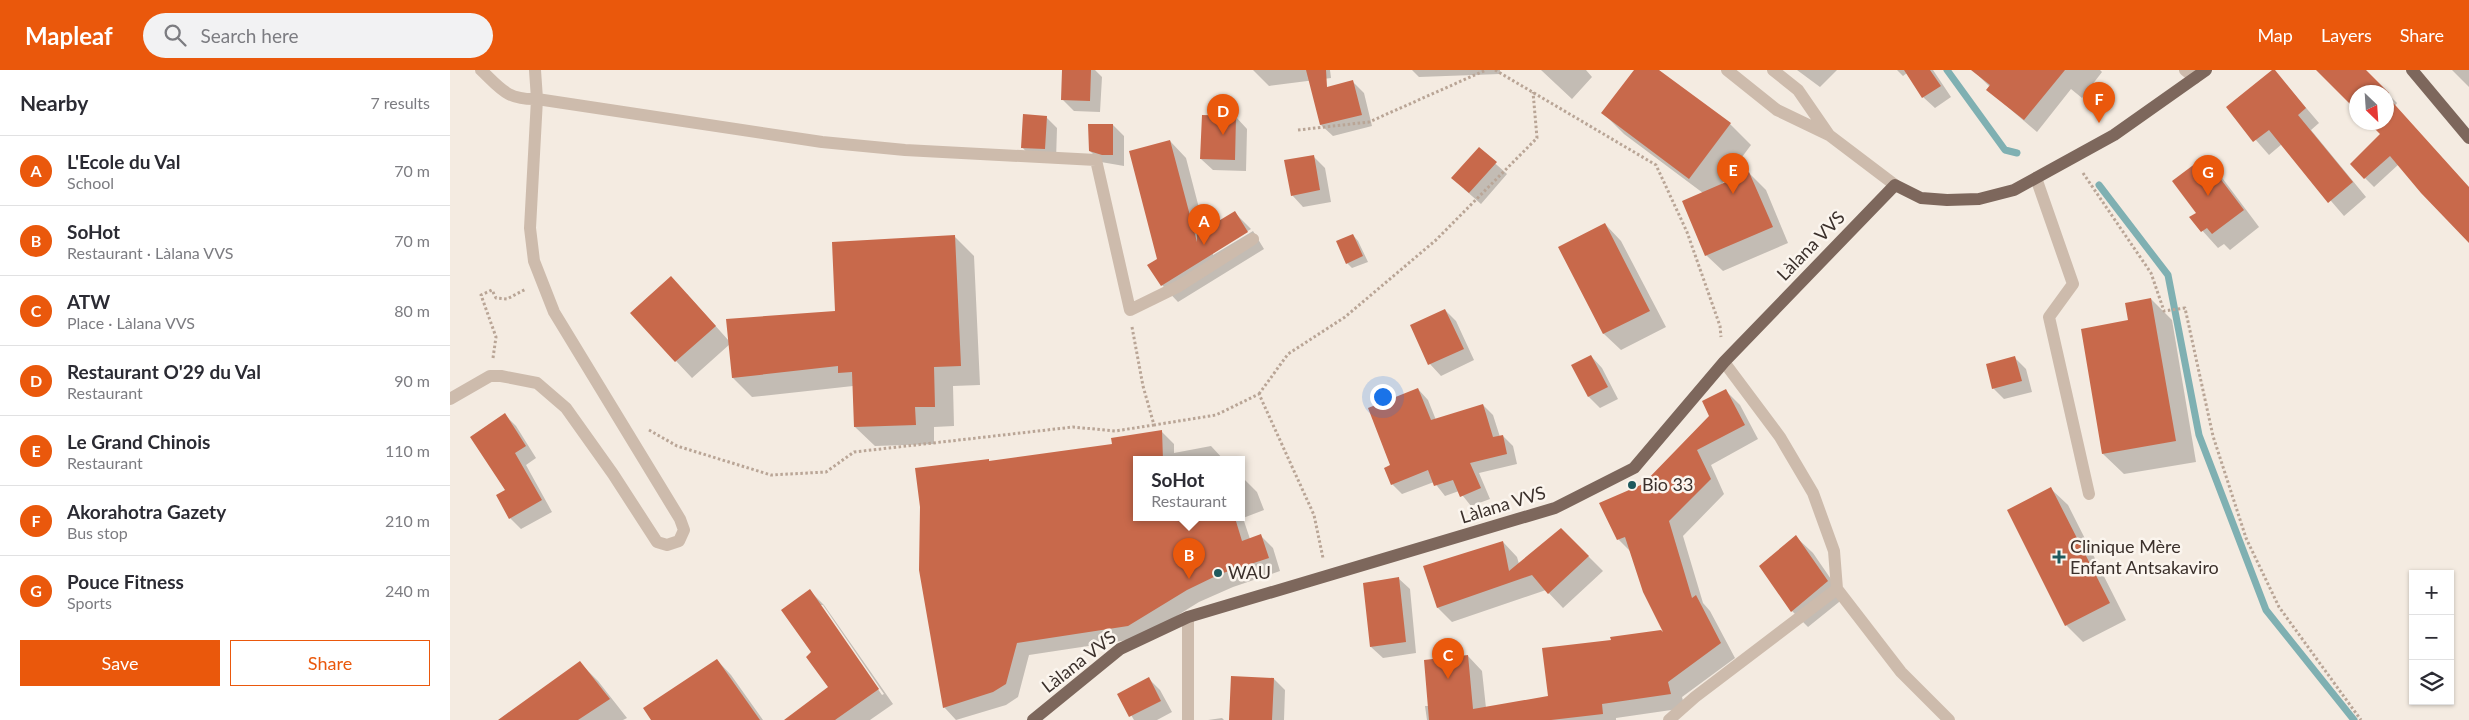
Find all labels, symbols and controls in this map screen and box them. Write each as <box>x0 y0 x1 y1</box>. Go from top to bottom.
search box <box>143 13 493 58</box>
text: Mapleaf <box>25 21 113 50</box>
icon: search <box>161 21 189 49</box>
text: Search here <box>201 24 299 47</box>
text: Map <box>2257 24 2293 46</box>
text: Layers <box>2321 24 2372 46</box>
text: Share <box>2400 24 2444 46</box>
pin: F <box>2083 82 2115 123</box>
north arrow <box>2349 85 2394 130</box>
text: Nearby <box>20 90 88 115</box>
text: 7 results <box>370 93 430 112</box>
pin: D <box>1207 94 1239 135</box>
text: L'Ecole du Val <box>67 150 180 173</box>
pin: E <box>1717 153 1749 194</box>
pin: G <box>2192 155 2224 196</box>
text: A <box>30 161 42 180</box>
text: 70 m <box>394 161 430 180</box>
text: School <box>67 173 114 192</box>
pin: A <box>1188 204 1220 245</box>
street label: Làlana VVS <box>1772 206 1849 285</box>
text: SoHot <box>67 220 120 243</box>
text: B <box>31 231 41 250</box>
text: 70 m <box>394 231 430 250</box>
text: Restaurant · Làlana VVS <box>67 243 233 262</box>
text: ATW <box>67 290 110 313</box>
text: C <box>31 301 41 320</box>
text: 80 m <box>394 301 430 320</box>
text: Place · Làlana VVS <box>67 313 195 332</box>
text: Restaurant O'29 du Val <box>67 360 261 383</box>
text: D <box>30 371 42 390</box>
text: 90 m <box>394 371 430 390</box>
text: Restaurant <box>67 383 143 402</box>
your location <box>1370 384 1396 410</box>
text: Le Grand Chinois <box>67 430 210 453</box>
text: E <box>31 441 41 460</box>
text: 110 m <box>385 441 430 460</box>
text: Restaurant <box>67 453 143 472</box>
popup <box>1133 456 1245 521</box>
text: SoHot <box>1151 468 1204 491</box>
place label: Bio 33 <box>1642 473 1693 495</box>
marker: Bio 33 <box>1626 479 1638 491</box>
street label: Làlana VVS <box>1457 481 1548 527</box>
text: Restaurant <box>1151 491 1227 510</box>
text: Akorahotra Gazety <box>67 500 226 523</box>
text: F <box>31 511 41 530</box>
text: 210 m <box>385 511 430 530</box>
text: Bus stop <box>67 523 128 542</box>
place label: Clinique Mère Enfant Antsakaviro <box>2070 535 2219 578</box>
pin: B <box>1173 538 1205 579</box>
marker: Clinique Mère Enfant Antsakaviro <box>2052 550 2066 564</box>
place label: WAU <box>1228 561 1271 583</box>
marker: WAU <box>1212 567 1224 579</box>
text: Pouce Fitness <box>67 570 184 593</box>
map controls <box>2409 570 2454 705</box>
button: + <box>2409 570 2454 615</box>
text: G <box>30 581 42 600</box>
text: 240 m <box>385 581 430 600</box>
text: Sports <box>67 593 112 612</box>
button: − <box>2409 615 2454 660</box>
street label: Làlana VVS <box>1037 625 1120 697</box>
pin: C <box>1432 638 1464 679</box>
button: Save <box>20 640 220 686</box>
button: Share <box>230 640 430 686</box>
button: layers <box>2409 660 2454 705</box>

